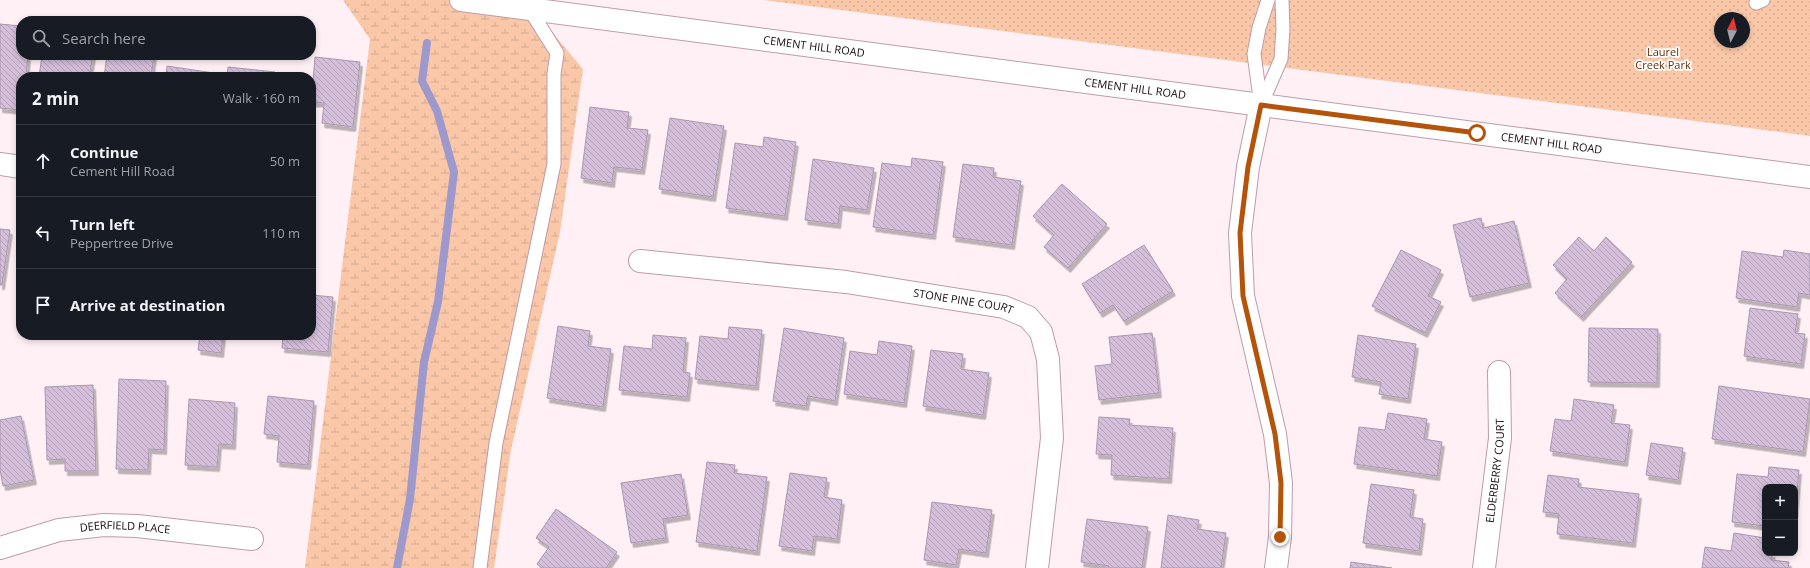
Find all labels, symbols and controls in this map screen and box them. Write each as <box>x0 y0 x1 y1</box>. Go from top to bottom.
north arrow <box>1714 12 1750 48</box>
search box <box>16 16 316 60</box>
icon: search <box>30 27 52 49</box>
text: Search here <box>62 28 146 48</box>
street label: CEMENT HILL ROAD <box>762 32 866 60</box>
park label: Laurel Creek Park <box>1635 44 1691 72</box>
street label: CEMENT HILL ROAD <box>1084 74 1187 102</box>
text: 2 min <box>32 87 79 110</box>
text: Walk · 160 m <box>223 89 300 107</box>
route start <box>1468 124 1486 142</box>
street label: CEMENT HILL ROAD <box>1500 129 1603 157</box>
text: Continue <box>70 142 138 162</box>
icon: ahead <box>32 150 54 172</box>
text: 50 m <box>270 152 300 170</box>
text: Cement Hill Road <box>70 162 175 180</box>
text: Turn left <box>70 214 135 234</box>
icon: left <box>32 222 54 244</box>
text: 110 m <box>262 224 300 242</box>
text: Peppertree Drive <box>70 234 173 252</box>
street label: STONE PINE COURT <box>912 285 1016 317</box>
icon: arrive <box>32 294 54 316</box>
text: Arrive at destination <box>70 295 225 315</box>
street label: ELDERBERRY COURT <box>1482 418 1507 524</box>
map controls <box>1762 484 1798 556</box>
button: + <box>1762 484 1798 520</box>
street label: DEERFIELD PLACE <box>79 517 171 537</box>
button: − <box>1762 520 1798 556</box>
route end <box>1271 528 1289 546</box>

